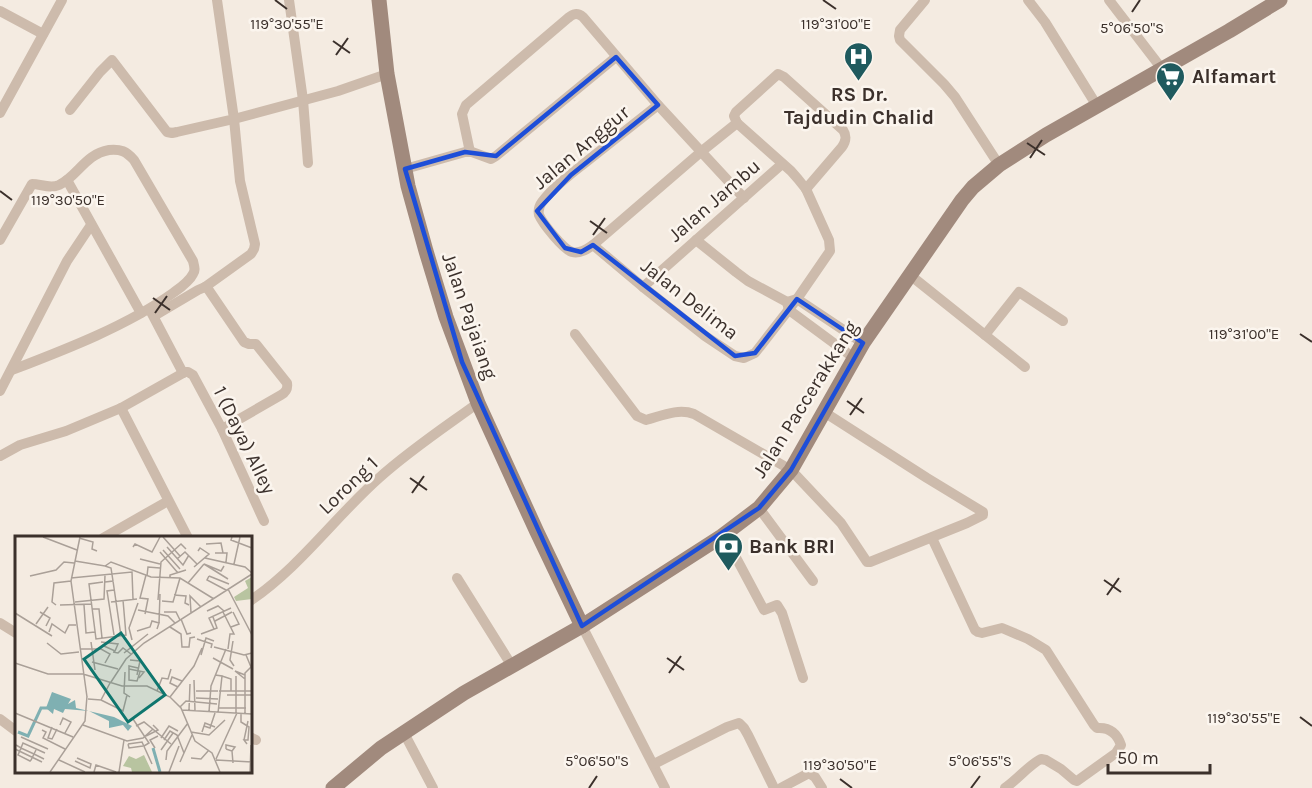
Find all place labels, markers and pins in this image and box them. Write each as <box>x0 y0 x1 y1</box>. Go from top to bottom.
hospital icon: RS Dr. Tajdudin Chalid <box>843 40 875 82</box>
supermarket icon: Alfamart <box>1155 60 1187 102</box>
place label: Alfamart <box>1192 65 1276 88</box>
place label: RS Dr. Tajdudin Chalid <box>784 83 934 129</box>
bank icon: Bank BRI <box>712 530 744 572</box>
place label: Bank BRI <box>749 535 835 558</box>

